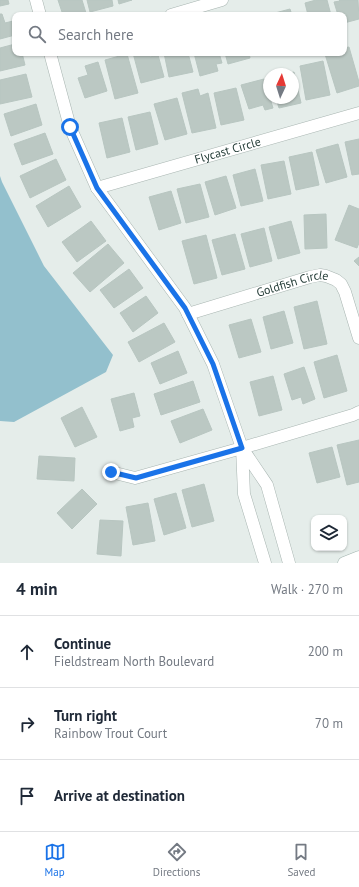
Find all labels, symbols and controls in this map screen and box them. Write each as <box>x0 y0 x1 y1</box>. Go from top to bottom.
search box <box>12 12 347 56</box>
icon: search <box>26 23 48 45</box>
text: Search here <box>58 25 134 44</box>
north arrow <box>263 68 299 104</box>
route start <box>61 118 79 136</box>
street label: Flycast Circle <box>193 134 262 167</box>
street label: Goldfish Circle <box>254 267 330 300</box>
route end <box>102 463 120 481</box>
map controls <box>311 515 347 551</box>
button: layers <box>311 515 347 551</box>
text: 4 min <box>16 578 57 600</box>
text: Walk · 270 m <box>271 581 343 598</box>
text: Continue <box>54 634 111 653</box>
icon: ahead <box>16 641 38 663</box>
text: 200 m <box>308 643 343 660</box>
text: Fieldstream North Boulevard <box>54 653 214 670</box>
text: Turn right <box>54 706 117 725</box>
icon: right <box>16 713 38 735</box>
text: 70 m <box>315 715 343 732</box>
text: Rainbow Trout Court <box>54 725 167 742</box>
icon: arrive <box>16 785 38 807</box>
text: Arrive at destination <box>54 786 185 805</box>
tab: Map <box>44 841 66 879</box>
tab: Directions <box>153 841 200 879</box>
tab: Saved <box>287 841 315 879</box>

